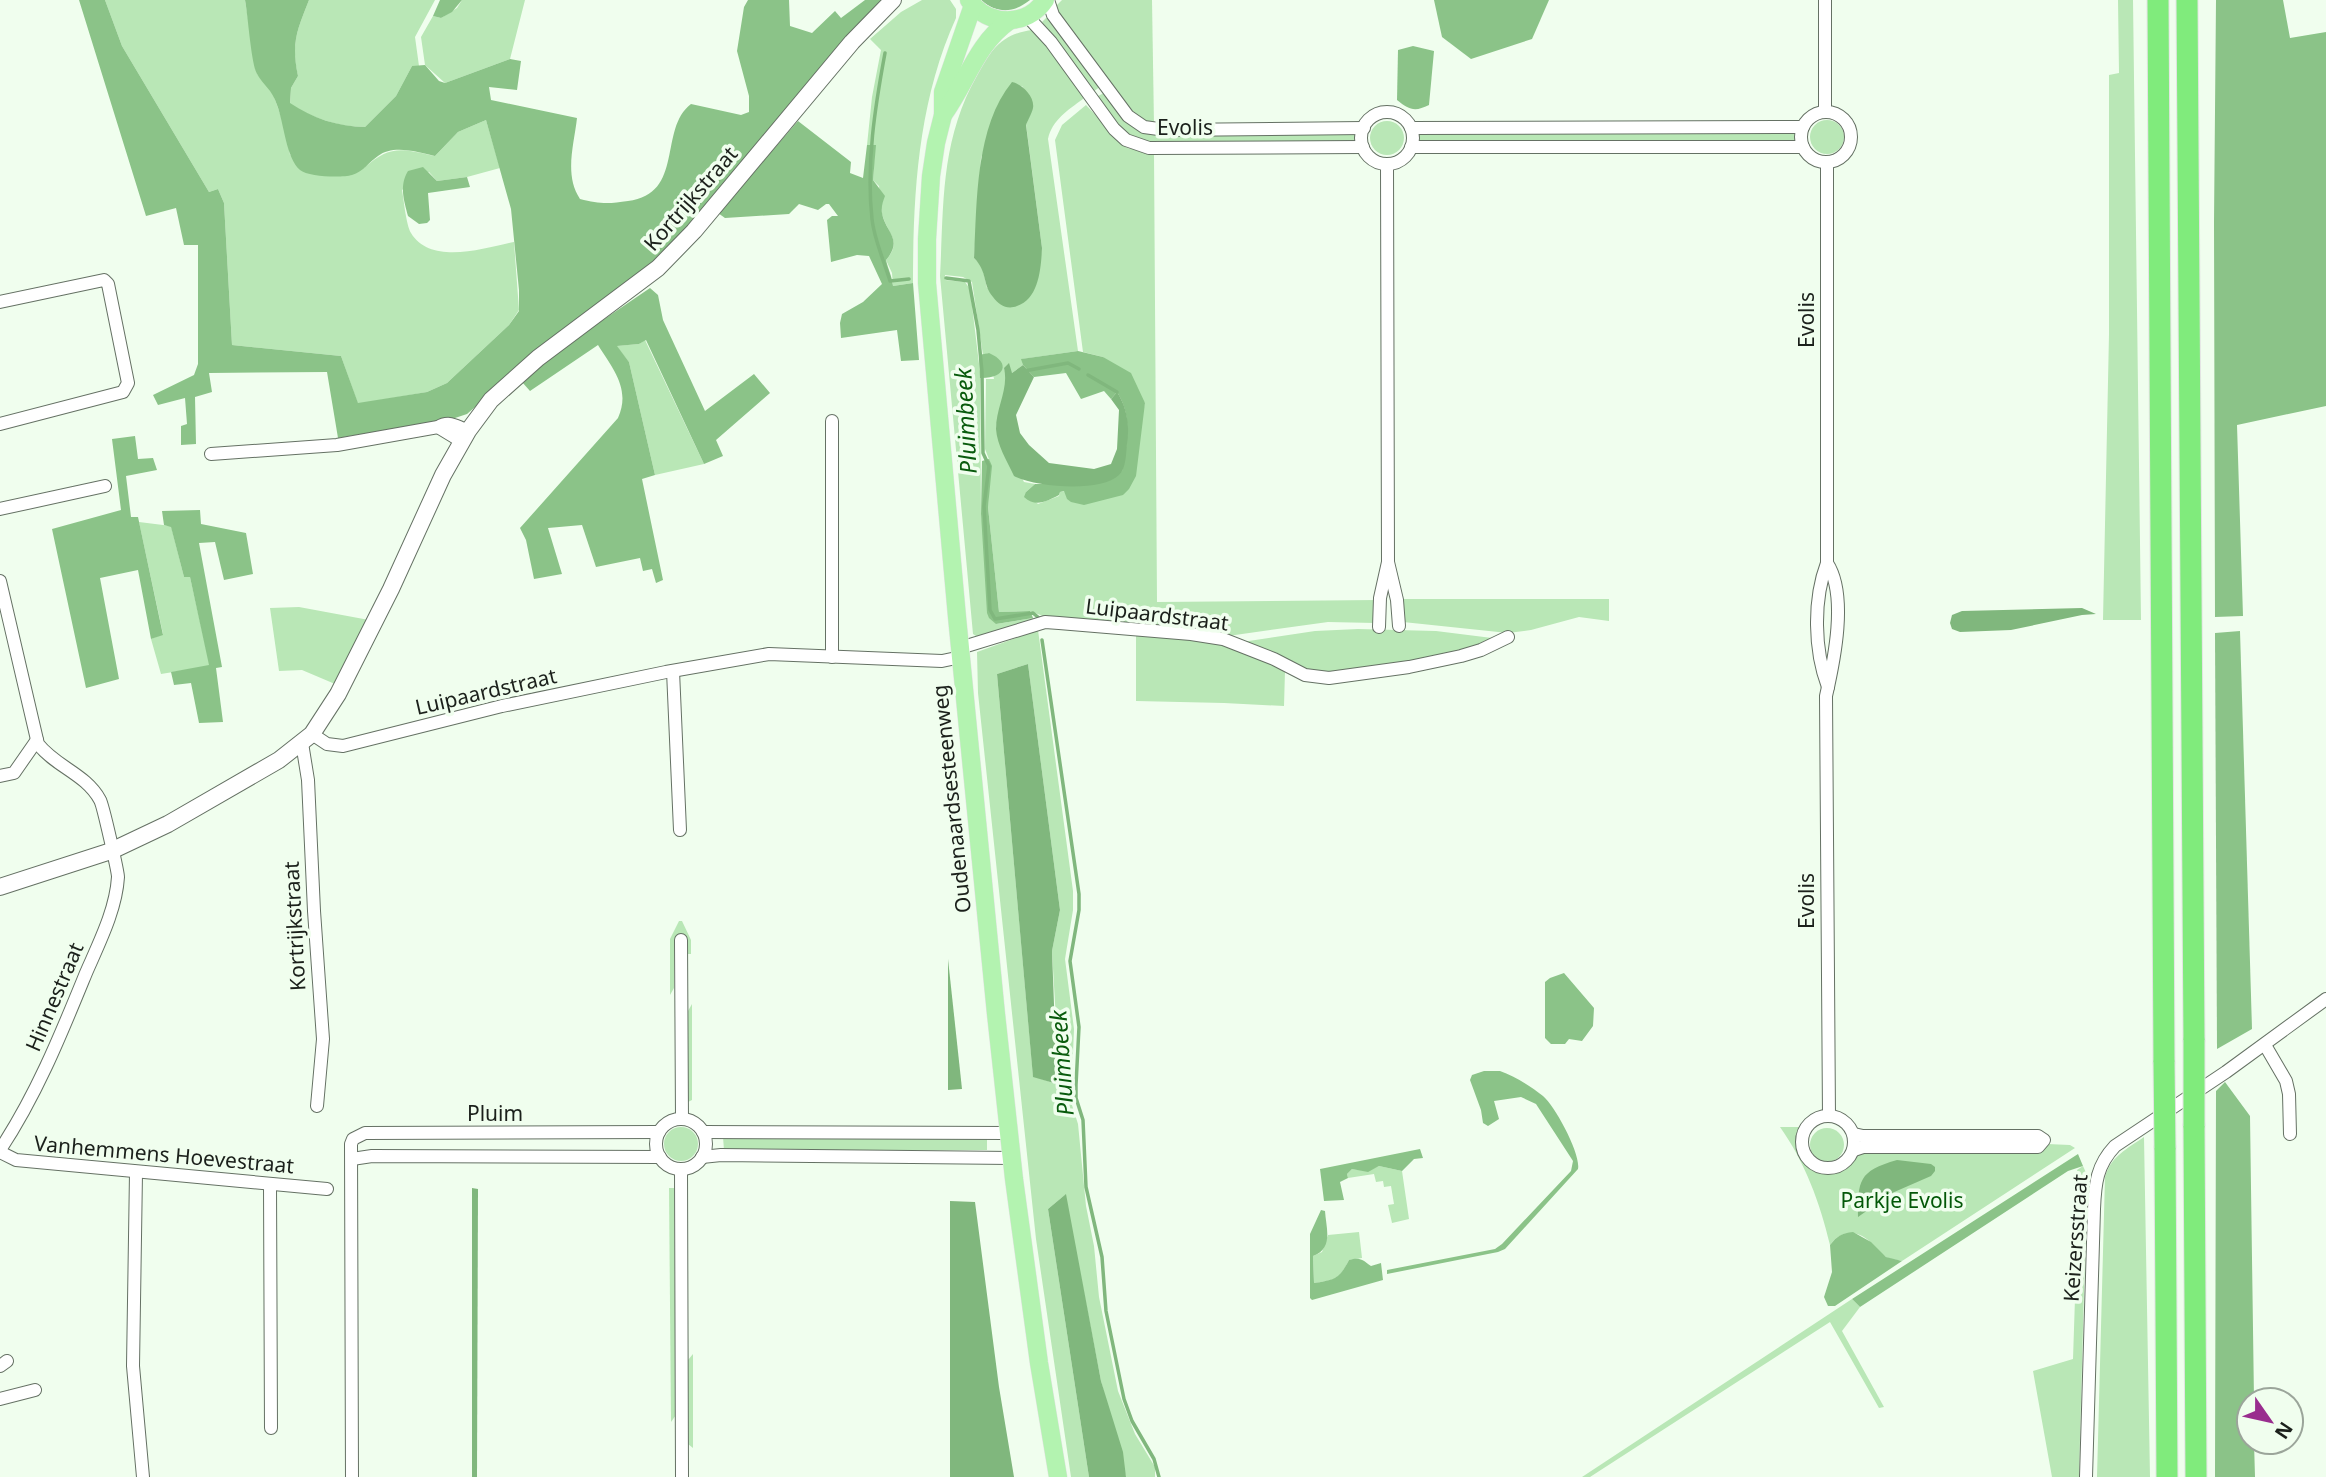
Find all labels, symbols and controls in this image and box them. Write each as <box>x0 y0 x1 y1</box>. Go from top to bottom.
street label: Evolis <box>1157 113 1213 141</box>
street label: Kortrijkstraat <box>637 140 744 256</box>
street label: Evolis <box>1792 292 1820 348</box>
water label: Pluimbeek <box>946 366 984 475</box>
street label: Luipaardstraat <box>1084 591 1231 637</box>
street label: Luipaardstraat <box>412 661 560 721</box>
street label: Oudenaardsesteenweg <box>925 684 977 915</box>
street label: Kortrijkstraat <box>277 860 311 992</box>
street label: Evolis <box>1792 873 1820 929</box>
street label: Hinnestraat <box>19 937 90 1055</box>
water label: Pluimbeek <box>1041 1007 1081 1117</box>
street label: Pluim <box>467 1099 523 1127</box>
street label: Vanhemmens Hoevestraat <box>33 1129 296 1179</box>
street label: Keizersstraat <box>2057 1173 2093 1303</box>
park label: Parkje Evolis <box>1840 1186 1964 1214</box>
north arrow <box>2235 1386 2305 1456</box>
text: N <box>2269 1417 2299 1444</box>

